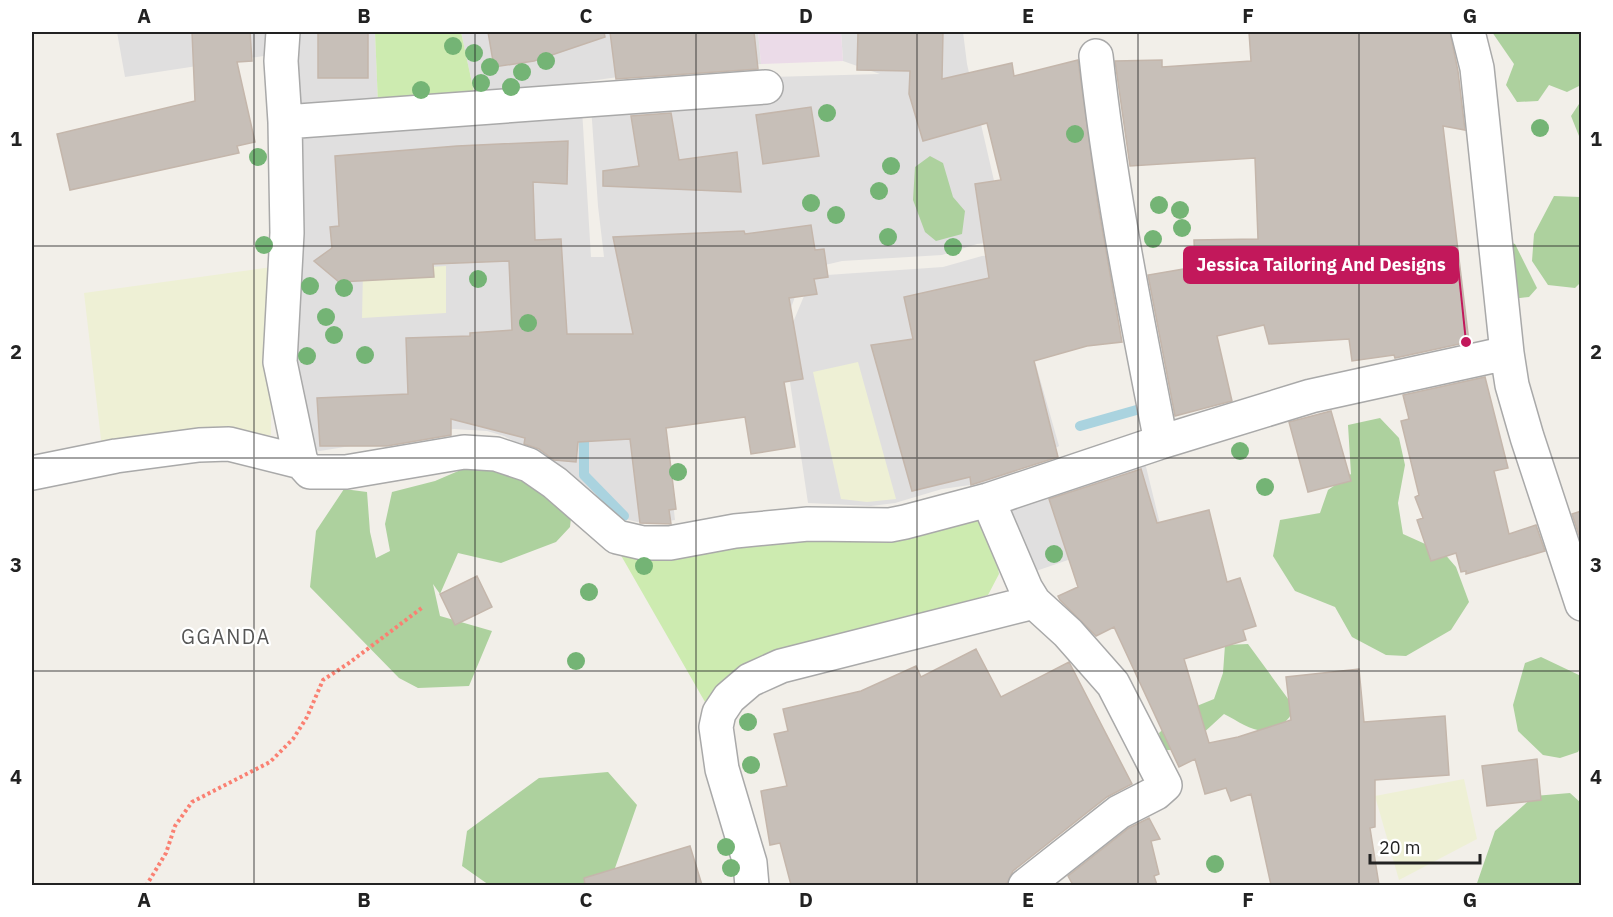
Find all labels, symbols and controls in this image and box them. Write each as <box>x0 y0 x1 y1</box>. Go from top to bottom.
text: A <box>137 2 151 29</box>
text: B <box>357 2 371 29</box>
text: C <box>579 2 593 29</box>
text: D <box>799 2 813 29</box>
text: E <box>1022 2 1034 29</box>
text: F <box>1242 2 1254 29</box>
text: G <box>1463 2 1477 29</box>
text: 1 <box>10 125 22 152</box>
text: 1 <box>1590 125 1602 152</box>
callout: Jessica Tailoring And Designs <box>1184 247 1458 283</box>
text: Jessica Tailoring And Designs <box>1196 253 1446 276</box>
text: 2 <box>10 338 22 365</box>
text: 2 <box>1590 338 1602 365</box>
text: 3 <box>10 551 22 578</box>
text: 3 <box>1590 551 1602 578</box>
district label: GGANDA <box>181 623 271 650</box>
text: 4 <box>10 763 22 790</box>
text: 4 <box>1590 763 1602 790</box>
scale bar <box>1370 827 1480 865</box>
text: 20 m <box>1379 836 1421 859</box>
text: A <box>137 886 151 913</box>
text: B <box>357 886 371 913</box>
text: C <box>579 886 593 913</box>
text: D <box>799 886 813 913</box>
text: E <box>1022 886 1034 913</box>
text: F <box>1242 886 1254 913</box>
text: G <box>1463 886 1477 913</box>

